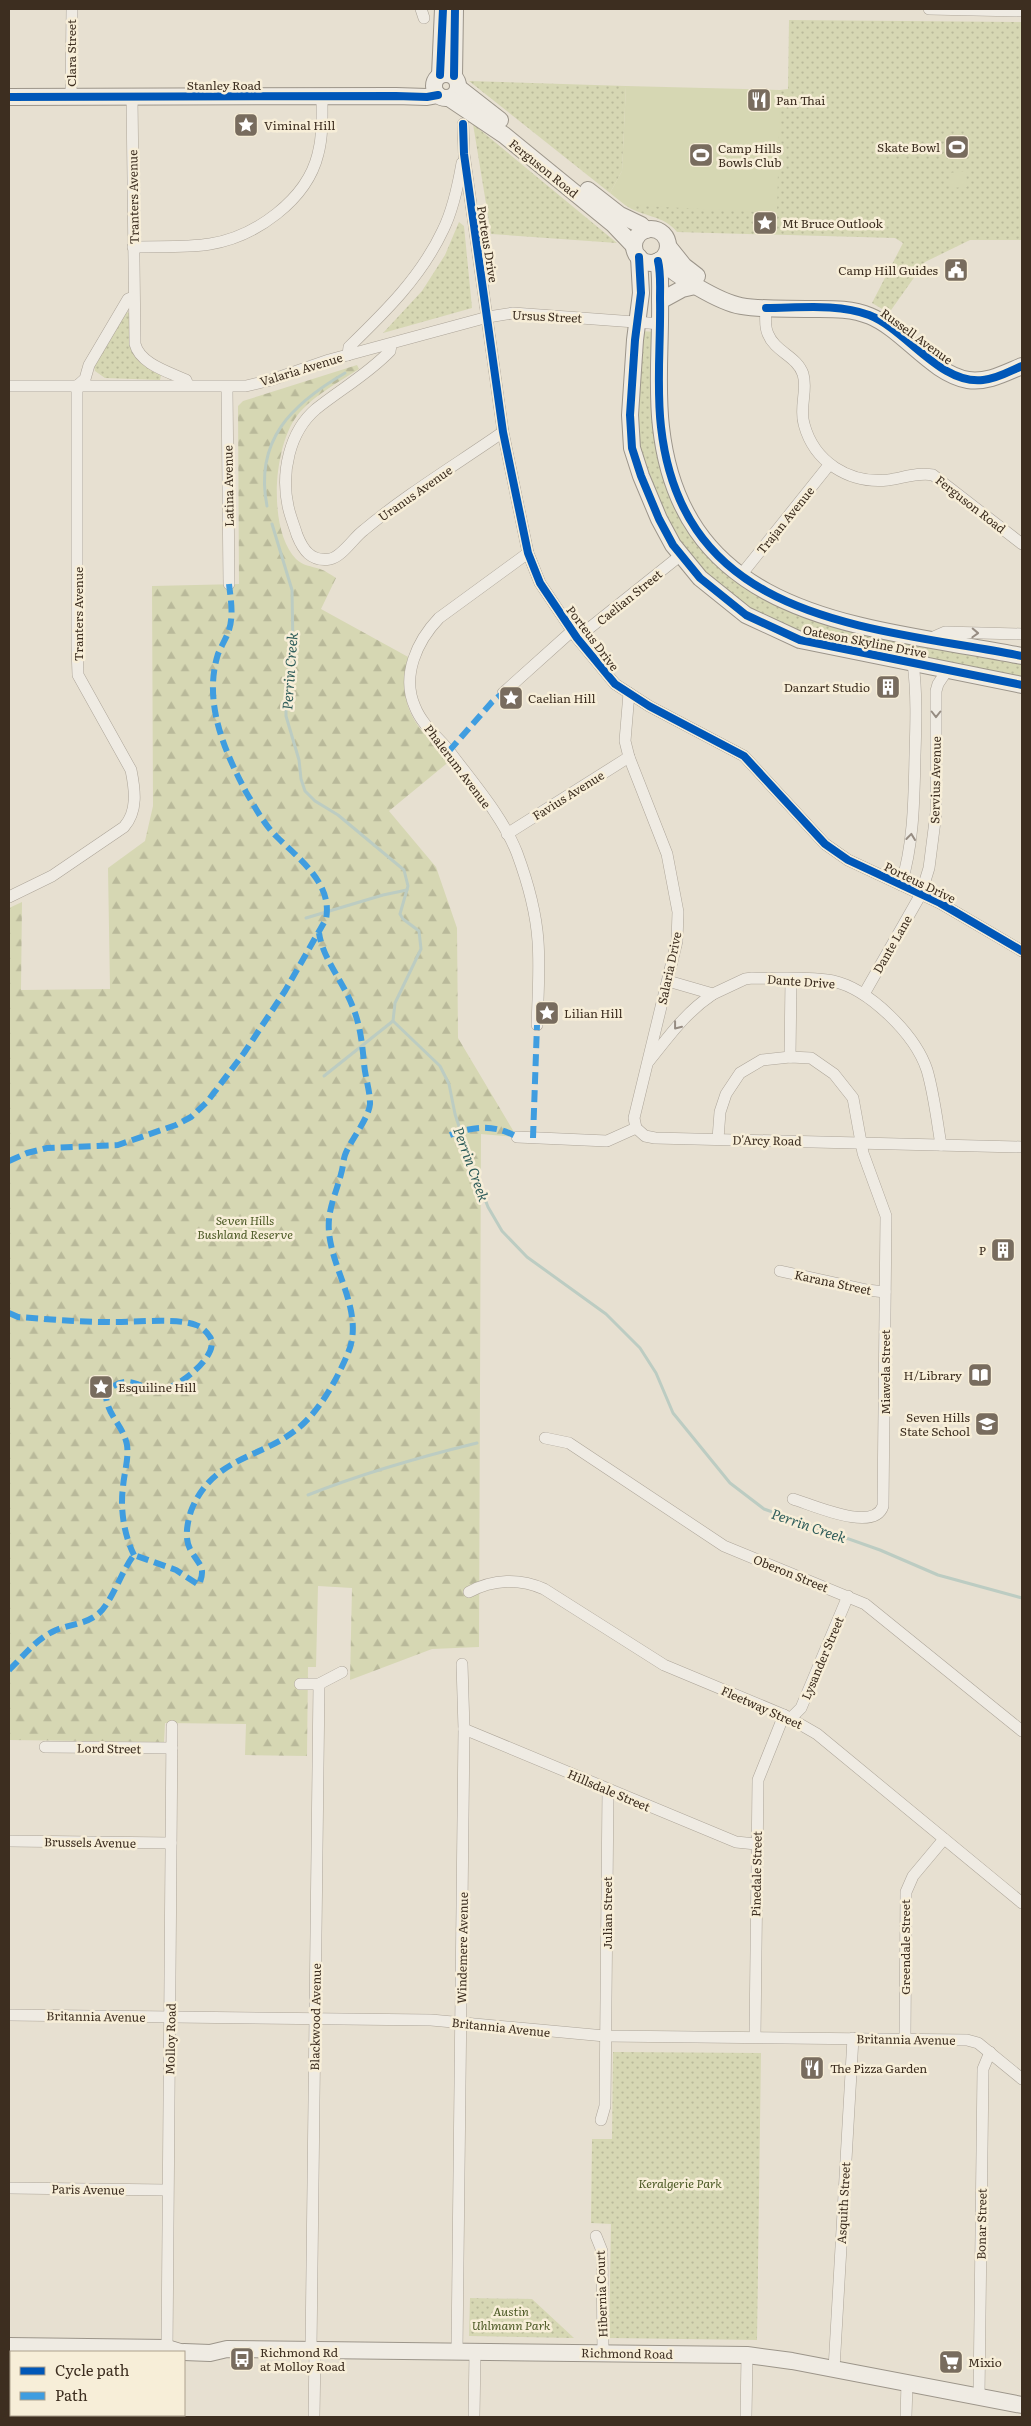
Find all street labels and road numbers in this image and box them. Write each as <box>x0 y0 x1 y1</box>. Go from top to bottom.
street label: Clara Street <box>62 19 80 87</box>
street label: Stanley Road <box>187 76 262 94</box>
street label: Ferguson Road <box>505 134 583 202</box>
street label: Tranters Avenue <box>123 149 143 245</box>
street label: Porteus Drive <box>473 204 503 284</box>
street label: Russell Avenue <box>877 304 957 368</box>
street label: Ursus Street <box>511 305 583 327</box>
street label: Valaria Avenue <box>257 348 345 390</box>
street label: Latina Avenue <box>218 445 238 527</box>
street label: Uranus Avenue <box>374 461 456 525</box>
street label: Ferguson Road <box>932 471 1010 538</box>
street label: Trajan Avenue <box>752 482 818 558</box>
street label: Caelian Street <box>592 565 666 629</box>
street label: Tranters Avenue <box>69 567 87 661</box>
street label: Porteus Drive <box>562 602 624 674</box>
street label: Oateson Skyline Drive <box>802 620 928 662</box>
street label: Phalerum Avenue <box>420 720 496 812</box>
street label: Servius Avenue <box>925 736 945 824</box>
street label: Favius Avenue <box>529 766 607 824</box>
street label: Porteus Drive <box>881 857 959 907</box>
street label: Dante Lane <box>868 912 916 976</box>
street label: Salaria Drive <box>653 930 685 1006</box>
street label: Dante Drive <box>766 970 836 992</box>
street label: D'Arcy Road <box>732 1130 802 1150</box>
street label: Karana Street <box>793 1265 873 1299</box>
street label: Miawela Street <box>876 1329 894 1415</box>
street label: Oberon Street <box>751 1550 831 1596</box>
street label: Lysander Street <box>796 1613 848 1702</box>
street label: Fleetway Street <box>718 1681 806 1733</box>
street label: Lord Street <box>77 1738 141 1758</box>
street label: Hillsdale Street <box>565 1764 653 1816</box>
street label: Pinedale Street <box>746 1831 766 1917</box>
street label: Brussels Avenue <box>44 1832 136 1852</box>
street label: Julian Street <box>598 1876 616 1949</box>
street label: Windemere Avenue <box>452 1892 472 2004</box>
street label: Greendale Street <box>896 1899 914 1995</box>
street label: Blackwood Avenue <box>305 1963 325 2071</box>
street label: Molloy Road <box>160 2002 180 2075</box>
street label: Britannia Avenue <box>46 2006 146 2026</box>
street label: Britannia Avenue <box>451 2013 551 2041</box>
street label: Britannia Avenue <box>856 2029 956 2049</box>
street label: Asquith Street <box>832 2161 854 2244</box>
street label: Paris Avenue <box>51 2179 125 2199</box>
street label: Bonar Street <box>971 2188 991 2260</box>
street label: Hibernia Court <box>590 2250 612 2338</box>
street label: Richmond Road <box>581 2343 674 2363</box>

